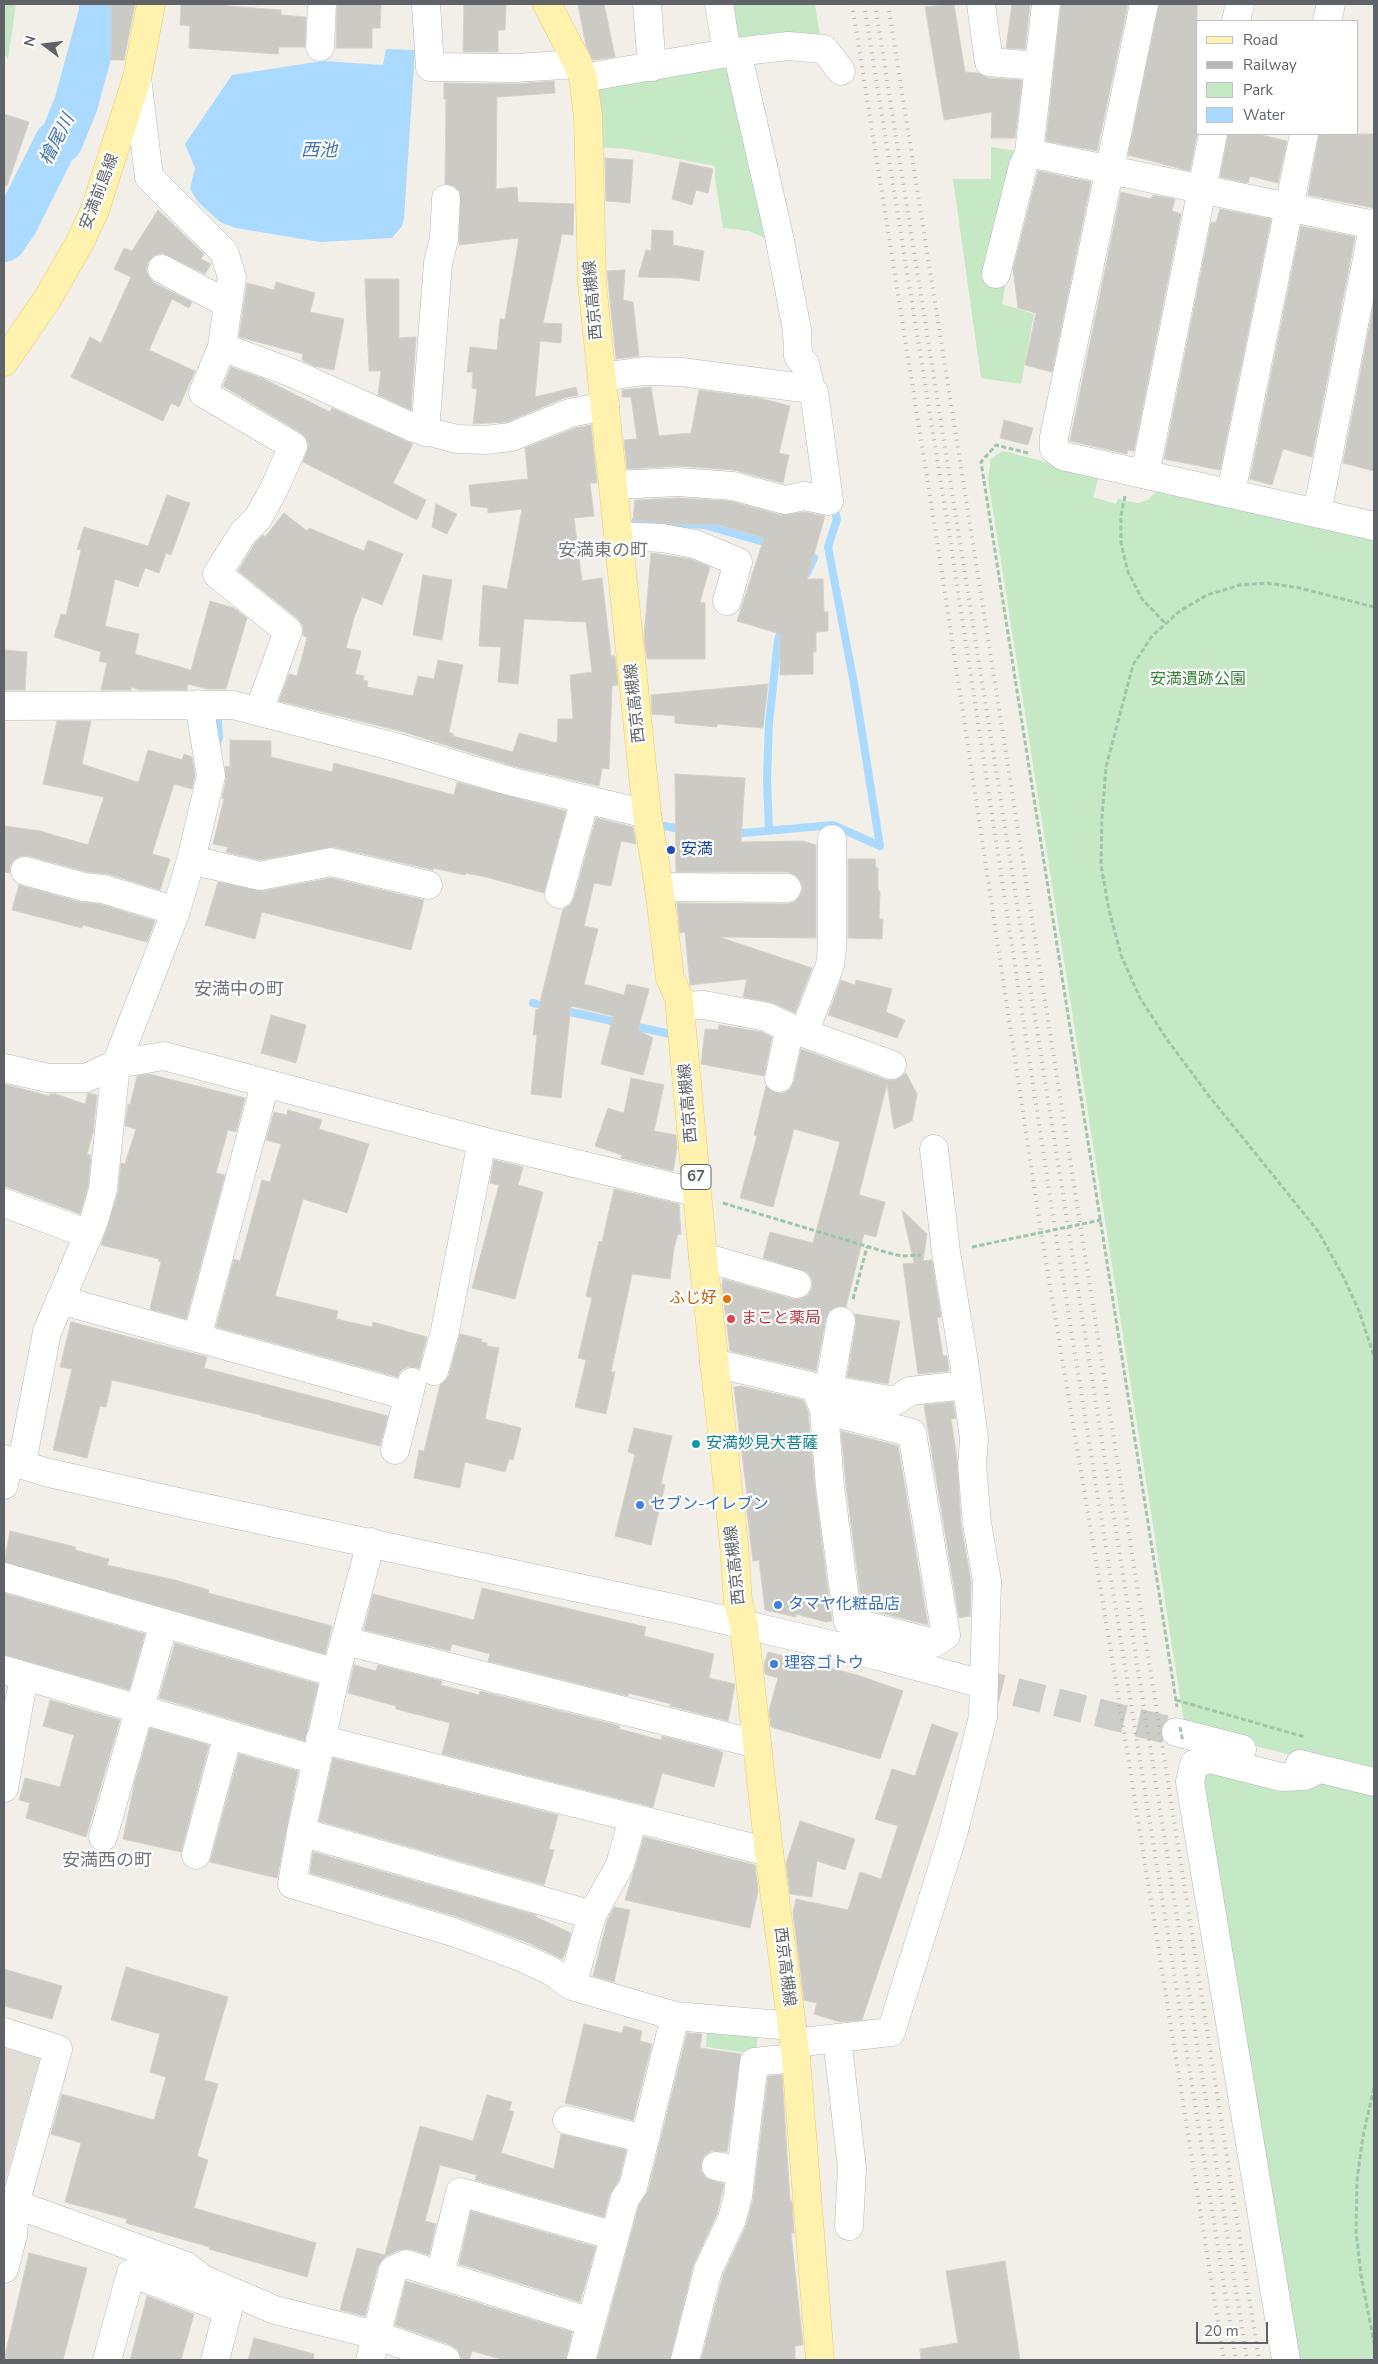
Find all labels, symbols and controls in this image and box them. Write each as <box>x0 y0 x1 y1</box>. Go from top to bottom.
north arrow <box>20 20 70 70</box>
legend <box>1196 20 1358 135</box>
text: Road <box>1243 30 1278 50</box>
text: N <box>19 33 41 49</box>
text: Railway <box>1243 55 1297 75</box>
text: Park <box>1243 80 1273 100</box>
text: Water <box>1243 105 1285 125</box>
water label: 檜尾川 <box>36 111 80 169</box>
water label: 西池 <box>301 141 337 163</box>
street label: 安満前島線 <box>77 151 123 233</box>
street label: 西京高槻線 <box>581 259 607 341</box>
district label: 安満東の町 <box>558 541 648 563</box>
street label: 西京高槻線 <box>622 662 650 744</box>
park label: 安満遺跡公園 <box>1150 670 1246 690</box>
place label: 安満 <box>681 840 713 860</box>
marker: 安満 <box>665 844 677 856</box>
district label: 安満中の町 <box>194 980 284 1002</box>
street label: 西京高槻線 <box>676 1062 702 1144</box>
road number: 67 <box>681 1164 711 1190</box>
place label: ふじ好 <box>669 1289 717 1309</box>
marker: ふじ好 <box>721 1293 733 1305</box>
place label: まこと薬局 <box>741 1309 821 1329</box>
marker: まこと薬局 <box>725 1313 737 1325</box>
place label: 安満妙見大菩薩 <box>706 1434 818 1454</box>
marker: 安満妙見大菩薩 <box>690 1438 702 1450</box>
place label: セブン-イレブン <box>650 1495 769 1515</box>
marker: セブン-イレブン <box>634 1499 646 1511</box>
street label: 西京高槻線 <box>722 1524 750 1606</box>
place label: タマヤ化粧品店 <box>788 1595 900 1615</box>
marker: タマヤ化粧品店 <box>772 1599 784 1611</box>
place label: 理容ゴトウ <box>784 1654 864 1674</box>
marker: 理容ゴトウ <box>768 1658 780 1670</box>
district label: 安満西の町 <box>62 1851 152 1873</box>
street label: 西京高槻線 <box>770 1926 798 2008</box>
scale bar <box>1198 2312 1270 2344</box>
text: 20 m <box>1204 2321 1239 2341</box>

